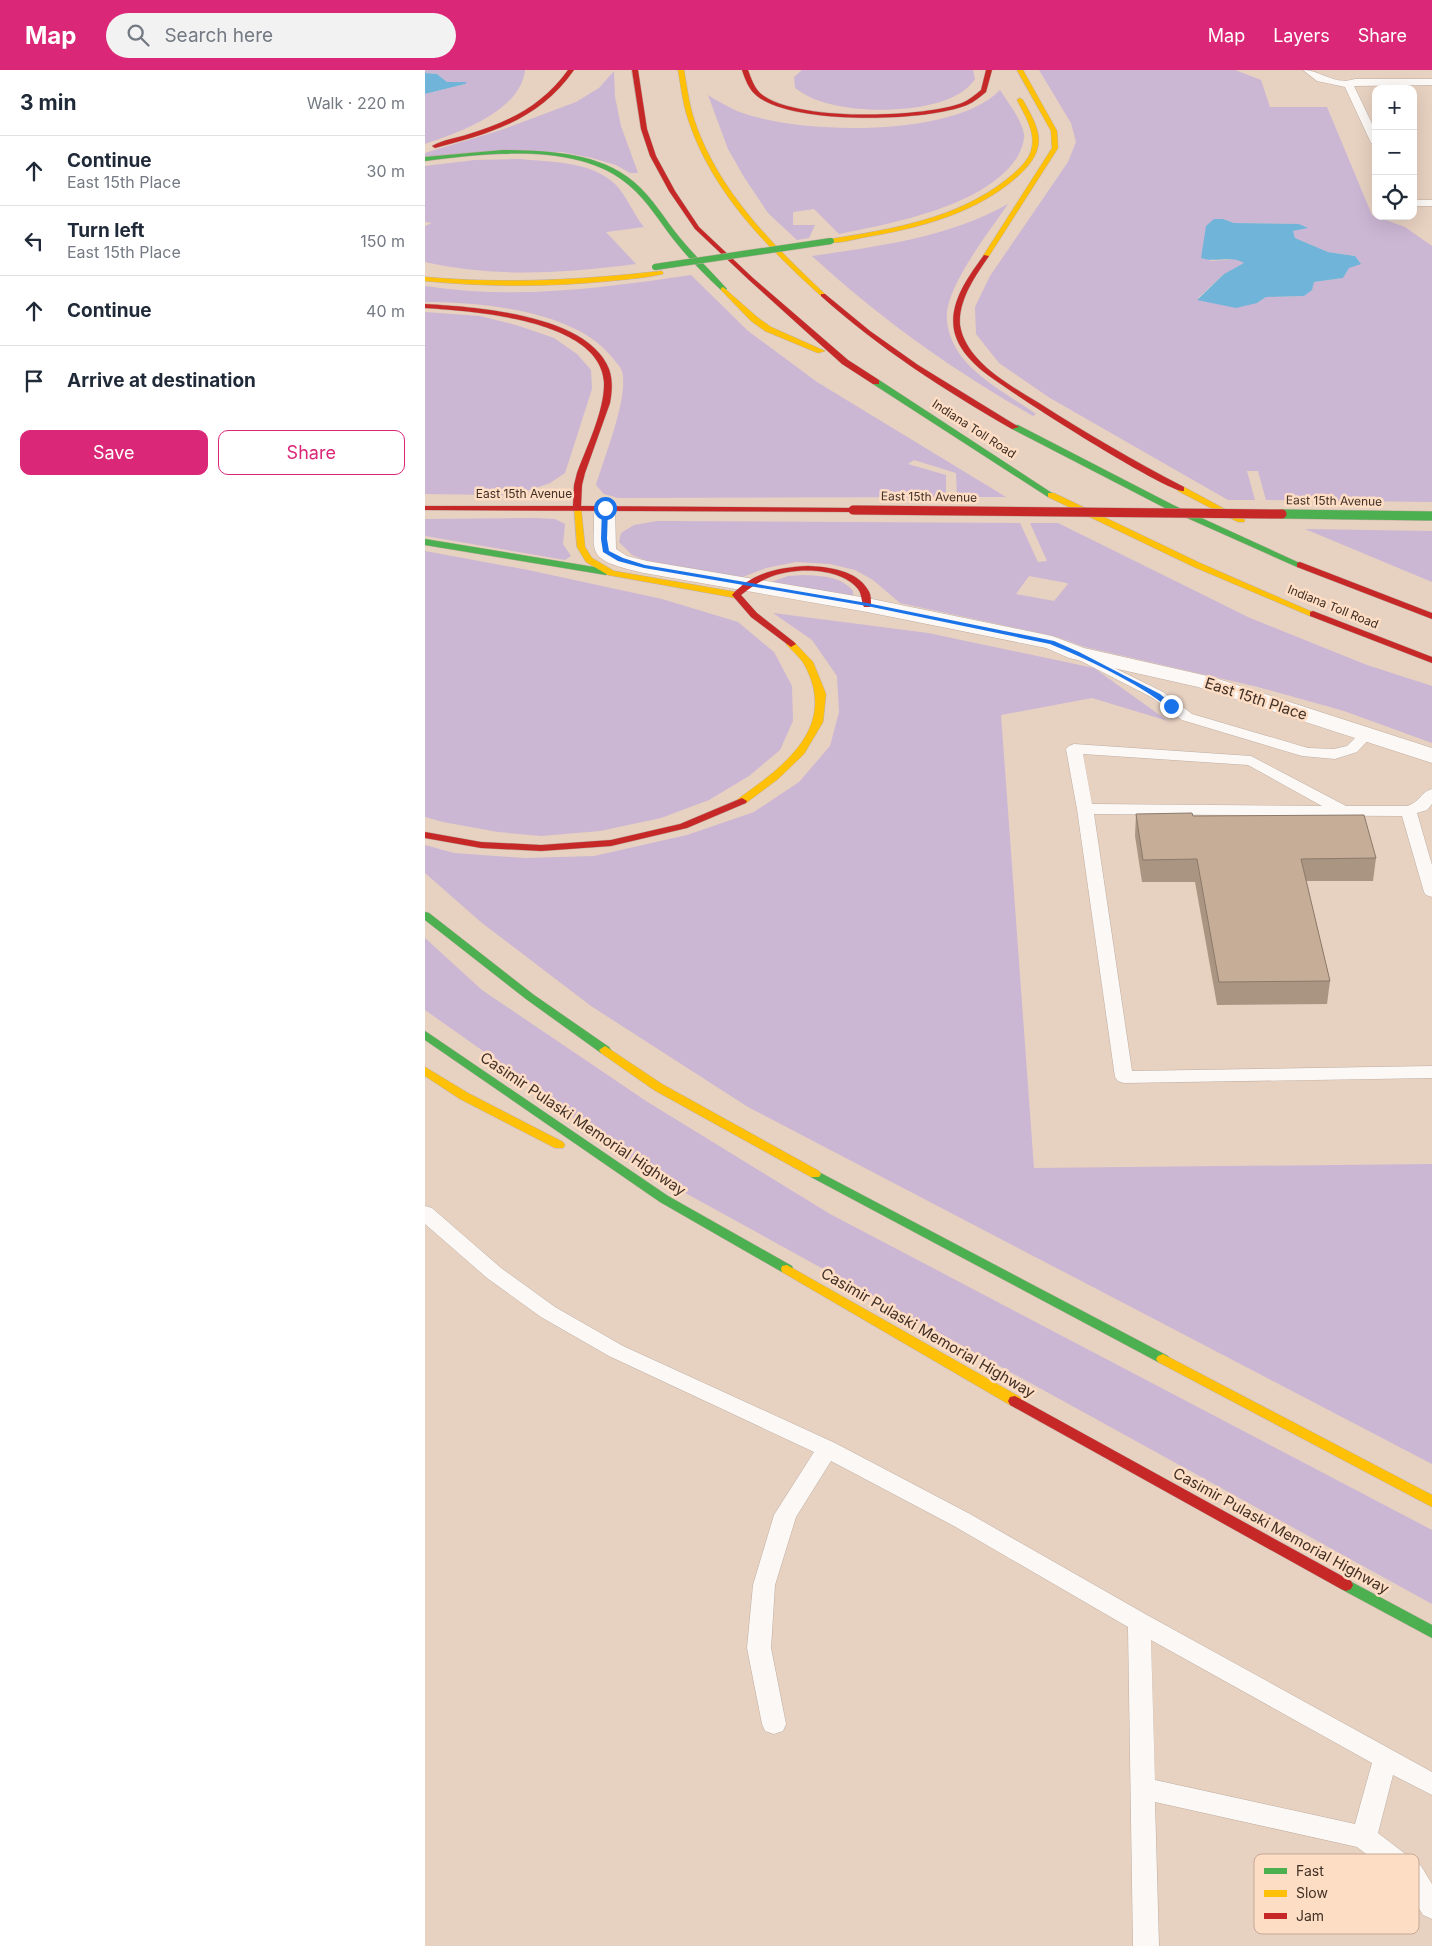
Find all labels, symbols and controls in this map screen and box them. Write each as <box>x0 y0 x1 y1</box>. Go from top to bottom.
search box <box>106 13 456 58</box>
text: Map <box>25 21 76 50</box>
icon: search <box>124 21 152 49</box>
text: Search here <box>164 24 273 47</box>
text: Map <box>1208 25 1245 46</box>
text: Layers <box>1273 25 1330 46</box>
text: Share <box>1358 25 1407 46</box>
map controls <box>1372 85 1417 220</box>
button: + <box>1372 85 1417 130</box>
text: 3 min <box>20 90 76 115</box>
text: Walk · 220 m <box>307 93 405 113</box>
button: − <box>1372 130 1417 175</box>
text: Continue <box>67 149 152 172</box>
icon: ahead <box>20 157 48 185</box>
text: 30 m <box>367 161 405 181</box>
text: East 15th Place <box>67 172 181 192</box>
button: locate <box>1372 175 1417 220</box>
text: Turn left <box>67 219 145 242</box>
icon: left <box>20 227 48 255</box>
text: 150 m <box>360 231 405 251</box>
text: East 15th Place <box>67 242 181 262</box>
icon: ahead <box>20 297 48 325</box>
text: Continue <box>67 299 152 322</box>
text: 40 m <box>366 301 405 321</box>
icon: arrive <box>20 367 48 395</box>
text: Arrive at destination <box>67 369 256 392</box>
street label: Indiana Toll Road <box>930 396 1019 461</box>
button: Save <box>20 430 208 475</box>
button: Share <box>218 430 405 475</box>
street label: East 15th Avenue <box>476 486 572 501</box>
street label: East 15th Avenue <box>881 488 977 505</box>
street label: East 15th Avenue <box>1286 492 1382 509</box>
route start <box>594 497 617 520</box>
street label: Indiana Toll Road <box>1286 581 1381 632</box>
street label: East 15th Place <box>1203 673 1310 724</box>
route end <box>1160 695 1183 718</box>
street label: Casimir Pulaski Memorial Highway <box>477 1047 690 1200</box>
street label: Casimir Pulaski Memorial Highway <box>818 1263 1039 1402</box>
street label: Casimir Pulaski Memorial Highway <box>1170 1463 1393 1598</box>
legend <box>1254 1854 1419 1934</box>
text: Fast <box>1296 1862 1324 1879</box>
text: Slow <box>1296 1884 1328 1901</box>
text: Jam <box>1296 1907 1324 1924</box>

